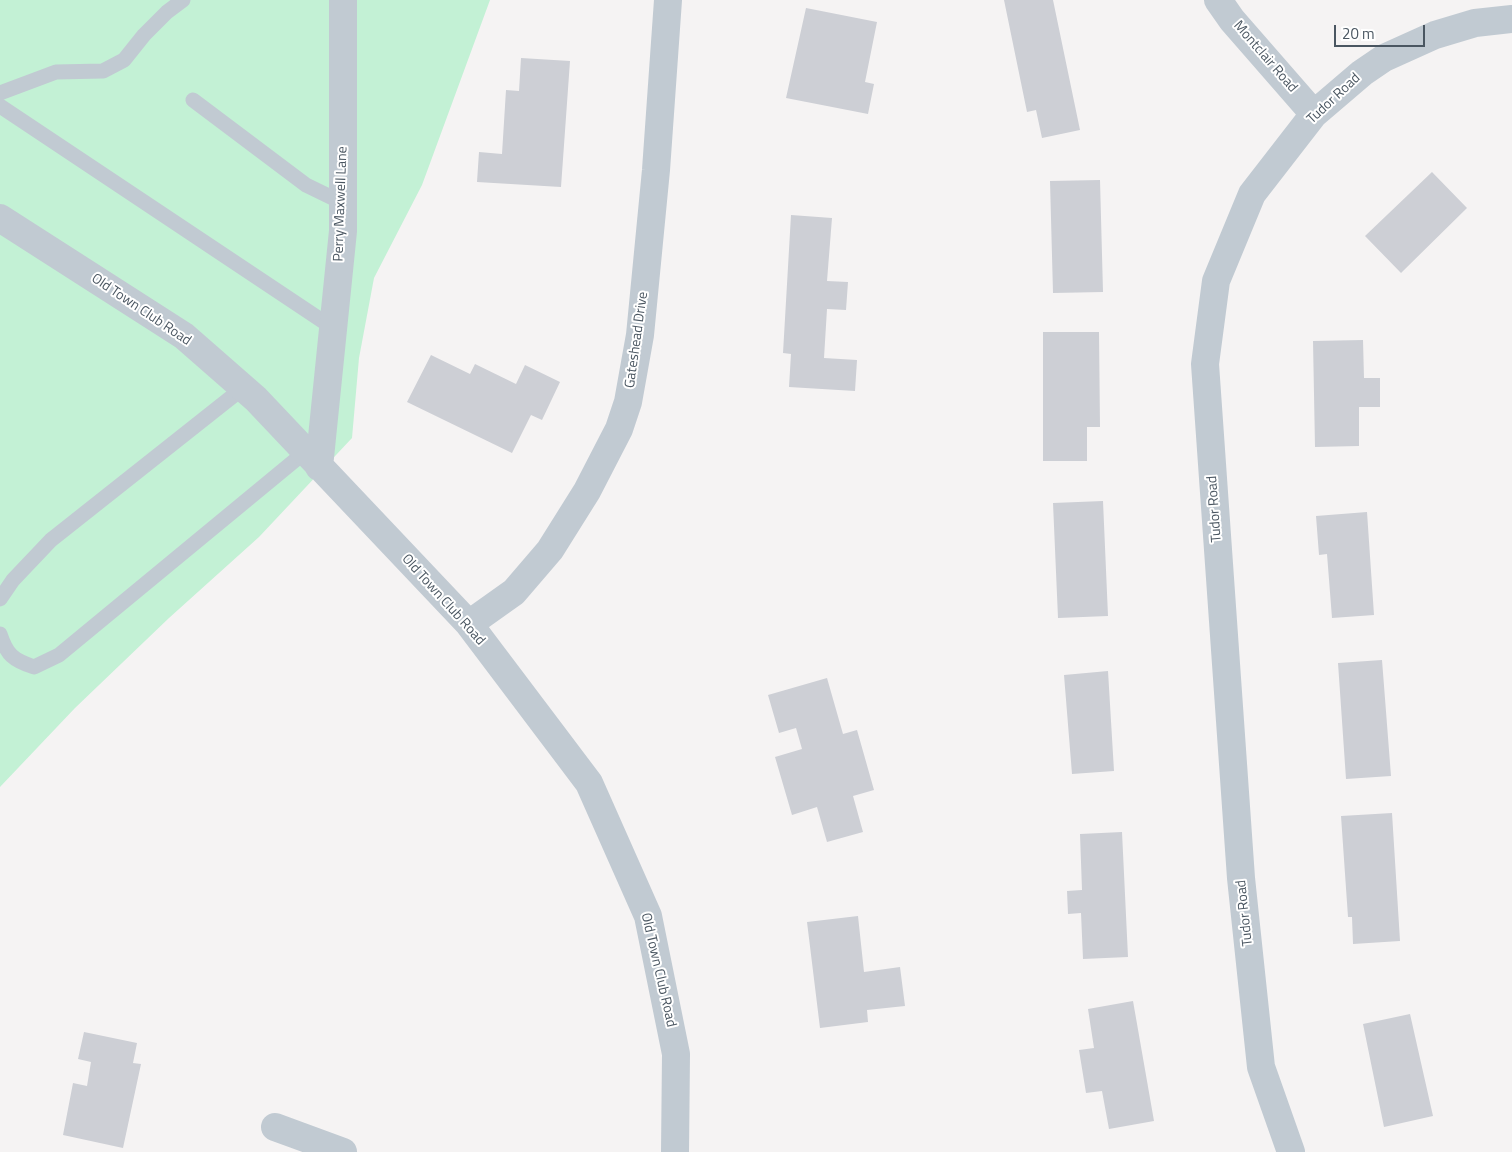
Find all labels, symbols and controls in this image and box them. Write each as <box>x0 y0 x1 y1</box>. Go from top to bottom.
scale bar <box>1337 15 1428 47</box>
street label: Montclair Road <box>1229 18 1301 96</box>
text: 20 m <box>1342 22 1375 45</box>
street label: Tudor Road <box>1304 70 1364 128</box>
street label: Perry Maxwell Lane <box>331 146 351 262</box>
street label: Old Town Club Road <box>88 270 194 350</box>
street label: Gateshead Drive <box>622 291 652 389</box>
street label: Tudor Road <box>1204 475 1226 543</box>
street label: Old Town Club Road <box>398 551 488 649</box>
street label: Tudor Road <box>1233 879 1257 947</box>
street label: Old Town Club Road <box>637 911 679 1029</box>

